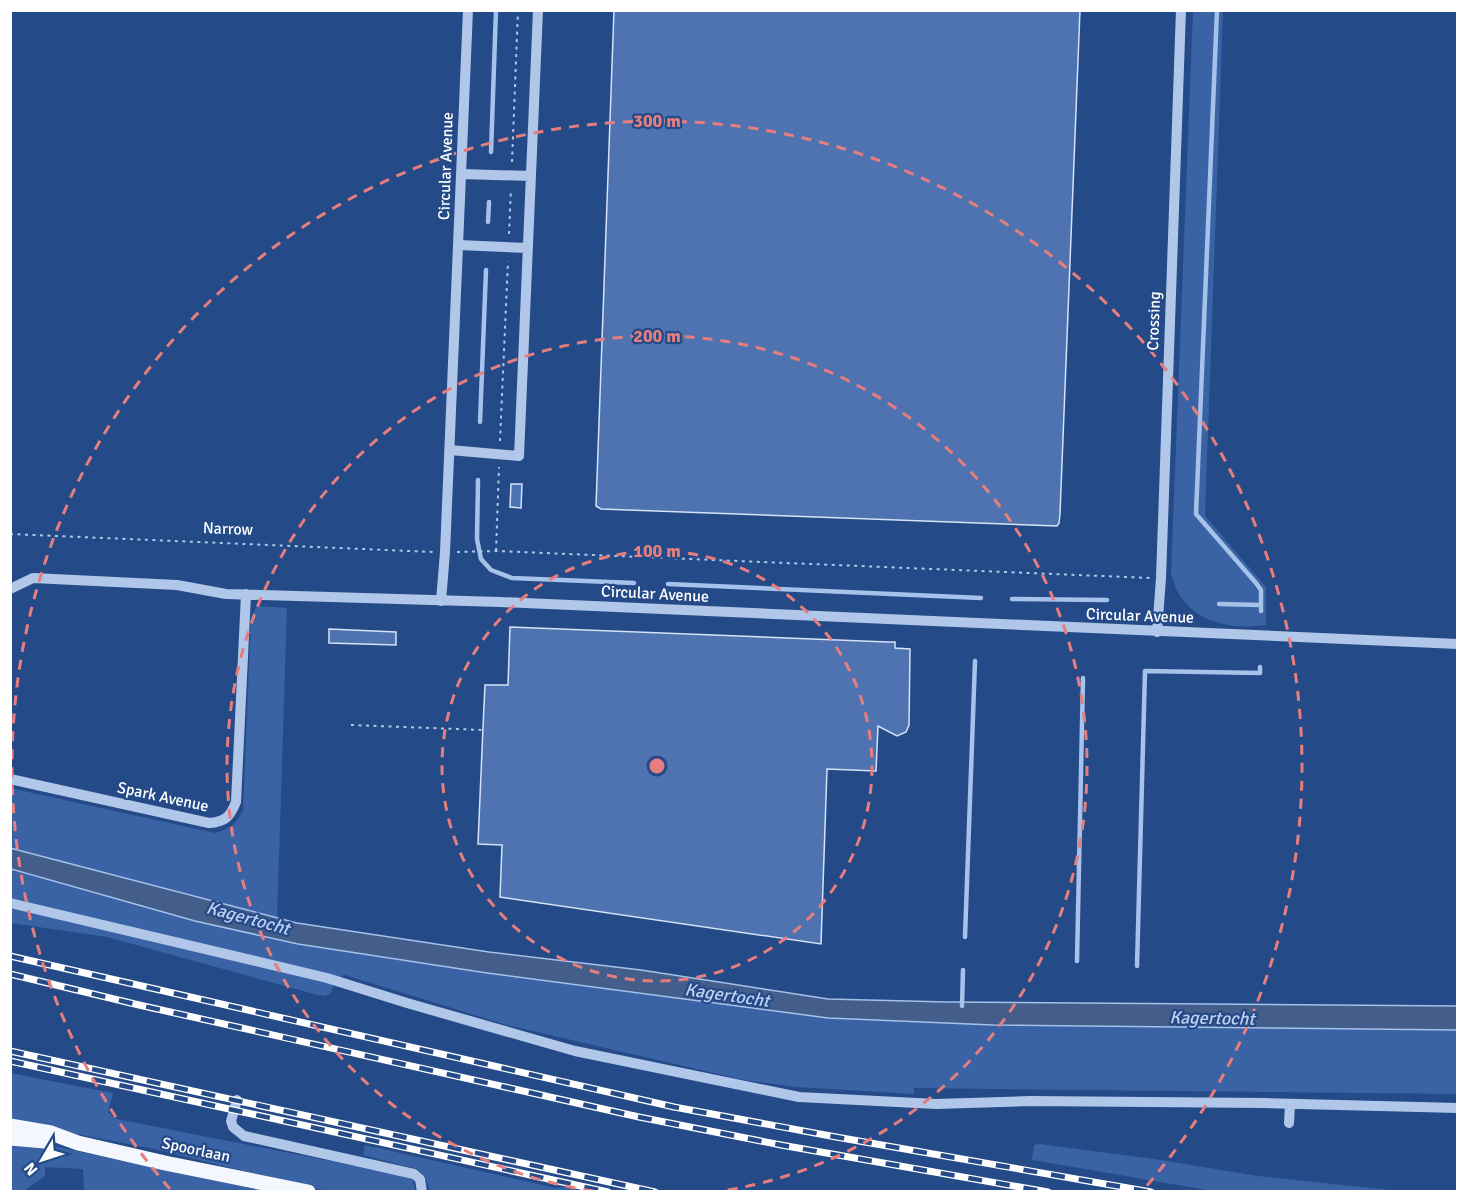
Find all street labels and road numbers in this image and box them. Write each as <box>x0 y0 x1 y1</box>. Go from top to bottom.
street label: Circular Avenue <box>434 112 458 220</box>
street label: Crossing <box>1143 291 1165 351</box>
street label: Narrow <box>203 518 254 540</box>
street label: Circular Avenue <box>600 581 710 607</box>
street label: Circular Avenue <box>1086 604 1194 628</box>
street label: Spark Avenue <box>115 778 211 816</box>
street label: Spoorlaan <box>160 1133 232 1167</box>

